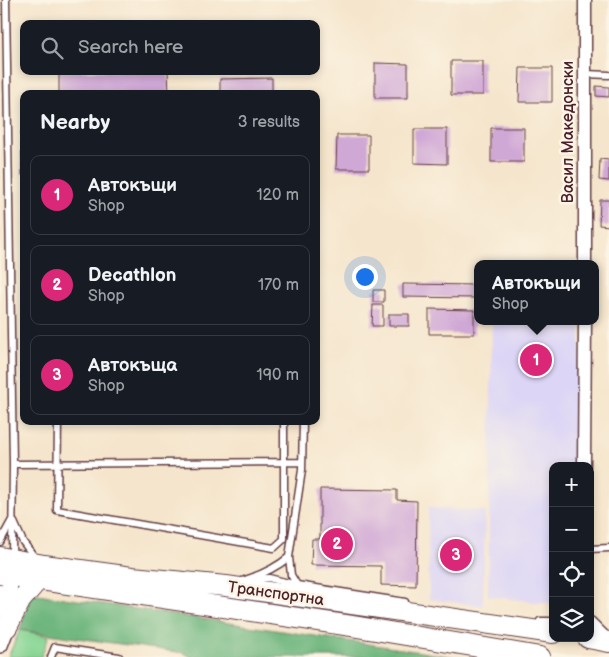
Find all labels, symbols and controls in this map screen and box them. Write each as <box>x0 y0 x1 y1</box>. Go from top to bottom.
search box <box>20 20 320 75</box>
icon: search <box>38 34 66 62</box>
text: Search here <box>78 36 183 59</box>
street label: Васил Македонски <box>559 61 578 203</box>
text: Nearby <box>40 110 110 135</box>
text: 3 results <box>238 113 300 132</box>
text: Автокъщи <box>88 174 177 197</box>
text: 1 <box>54 186 60 205</box>
text: 120 m <box>256 186 299 205</box>
text: Shop <box>88 197 125 216</box>
popup <box>474 260 599 325</box>
text: Decathlon <box>88 264 176 287</box>
your location <box>352 264 378 290</box>
text: Автокъщи <box>492 272 581 295</box>
text: 2 <box>52 276 62 295</box>
text: 170 m <box>258 276 299 295</box>
text: Shop <box>88 287 125 306</box>
text: Shop <box>492 295 529 314</box>
pin: 1 <box>520 341 552 379</box>
text: Автокъща <box>88 354 177 377</box>
text: 3 <box>52 366 62 385</box>
text: 190 m <box>257 366 299 385</box>
text: Shop <box>88 377 125 396</box>
map controls <box>549 462 594 642</box>
button: + <box>549 462 594 507</box>
button: − <box>549 507 594 552</box>
pin: 2 <box>321 525 353 563</box>
pin: 3 <box>440 536 472 574</box>
button: locate <box>549 552 594 597</box>
street label: Транспортна <box>227 578 326 610</box>
button: layers <box>549 597 594 642</box>

